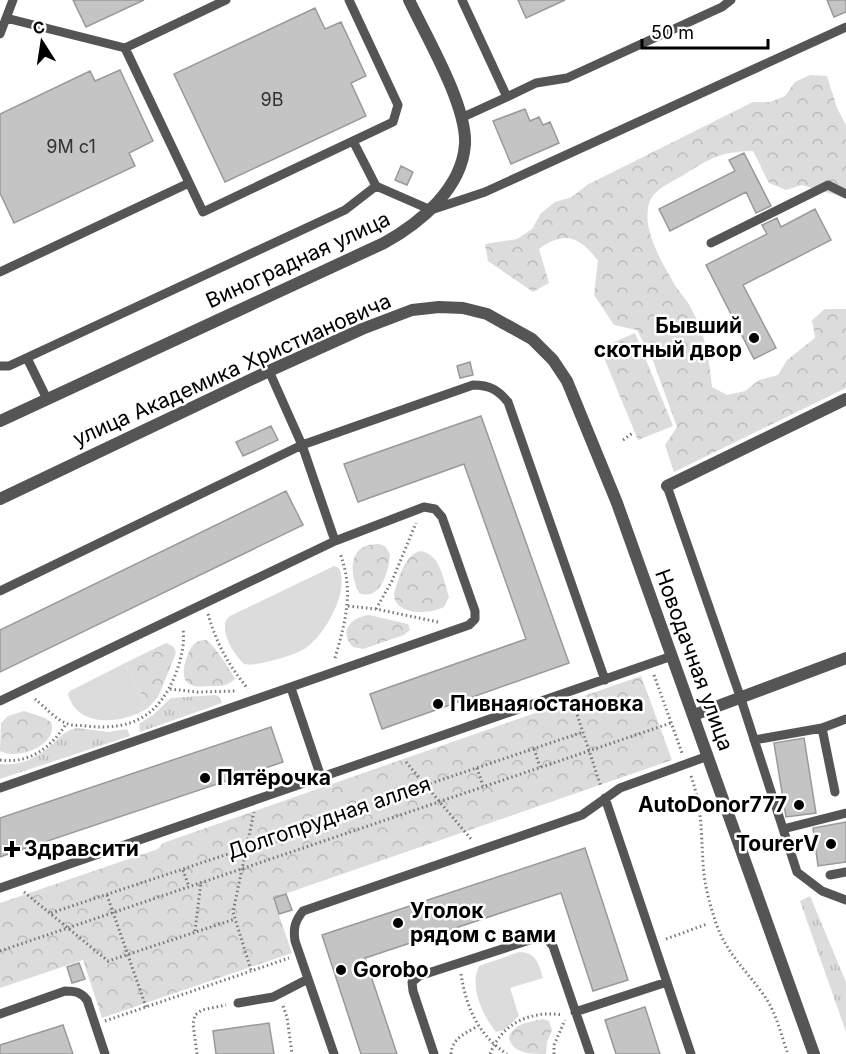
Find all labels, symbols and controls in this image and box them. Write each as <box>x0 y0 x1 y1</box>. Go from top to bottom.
north arrow <box>12 12 72 72</box>
scale bar <box>642 12 768 50</box>
text: С <box>31 16 47 38</box>
text: 50 m <box>651 22 694 43</box>
house number: 9В <box>261 89 283 110</box>
house number: 9М с1 <box>46 136 96 157</box>
street label: Виноградная улица <box>202 206 394 313</box>
street label: улица Академика Христиановича <box>69 288 395 451</box>
place label: Бывший скотный двор <box>594 313 742 362</box>
marker: Бывший скотный двор <box>747 331 761 345</box>
street label: Новодачная улица <box>650 566 739 754</box>
place label: Пивная остановка <box>450 691 644 716</box>
marker: Пивная остановка <box>431 697 445 711</box>
place label: Пятёрочка <box>217 765 331 790</box>
marker: Пятёрочка <box>198 771 212 785</box>
street label: Долгопрудная аллея <box>224 771 434 864</box>
place label: AutoDonor777 <box>638 792 787 817</box>
marker: AutoDonor777 <box>792 798 806 812</box>
place label: TourerV <box>736 831 819 856</box>
place label: Здравсити <box>24 836 139 861</box>
marker: TourerV <box>824 837 838 851</box>
marker: Здравсити <box>5 842 19 856</box>
place label: Уголок рядом с вами <box>410 898 556 947</box>
marker: Уголок рядом с вами <box>391 916 405 930</box>
place label: Gorobo <box>353 957 429 982</box>
marker: Gorobo <box>334 963 348 977</box>

